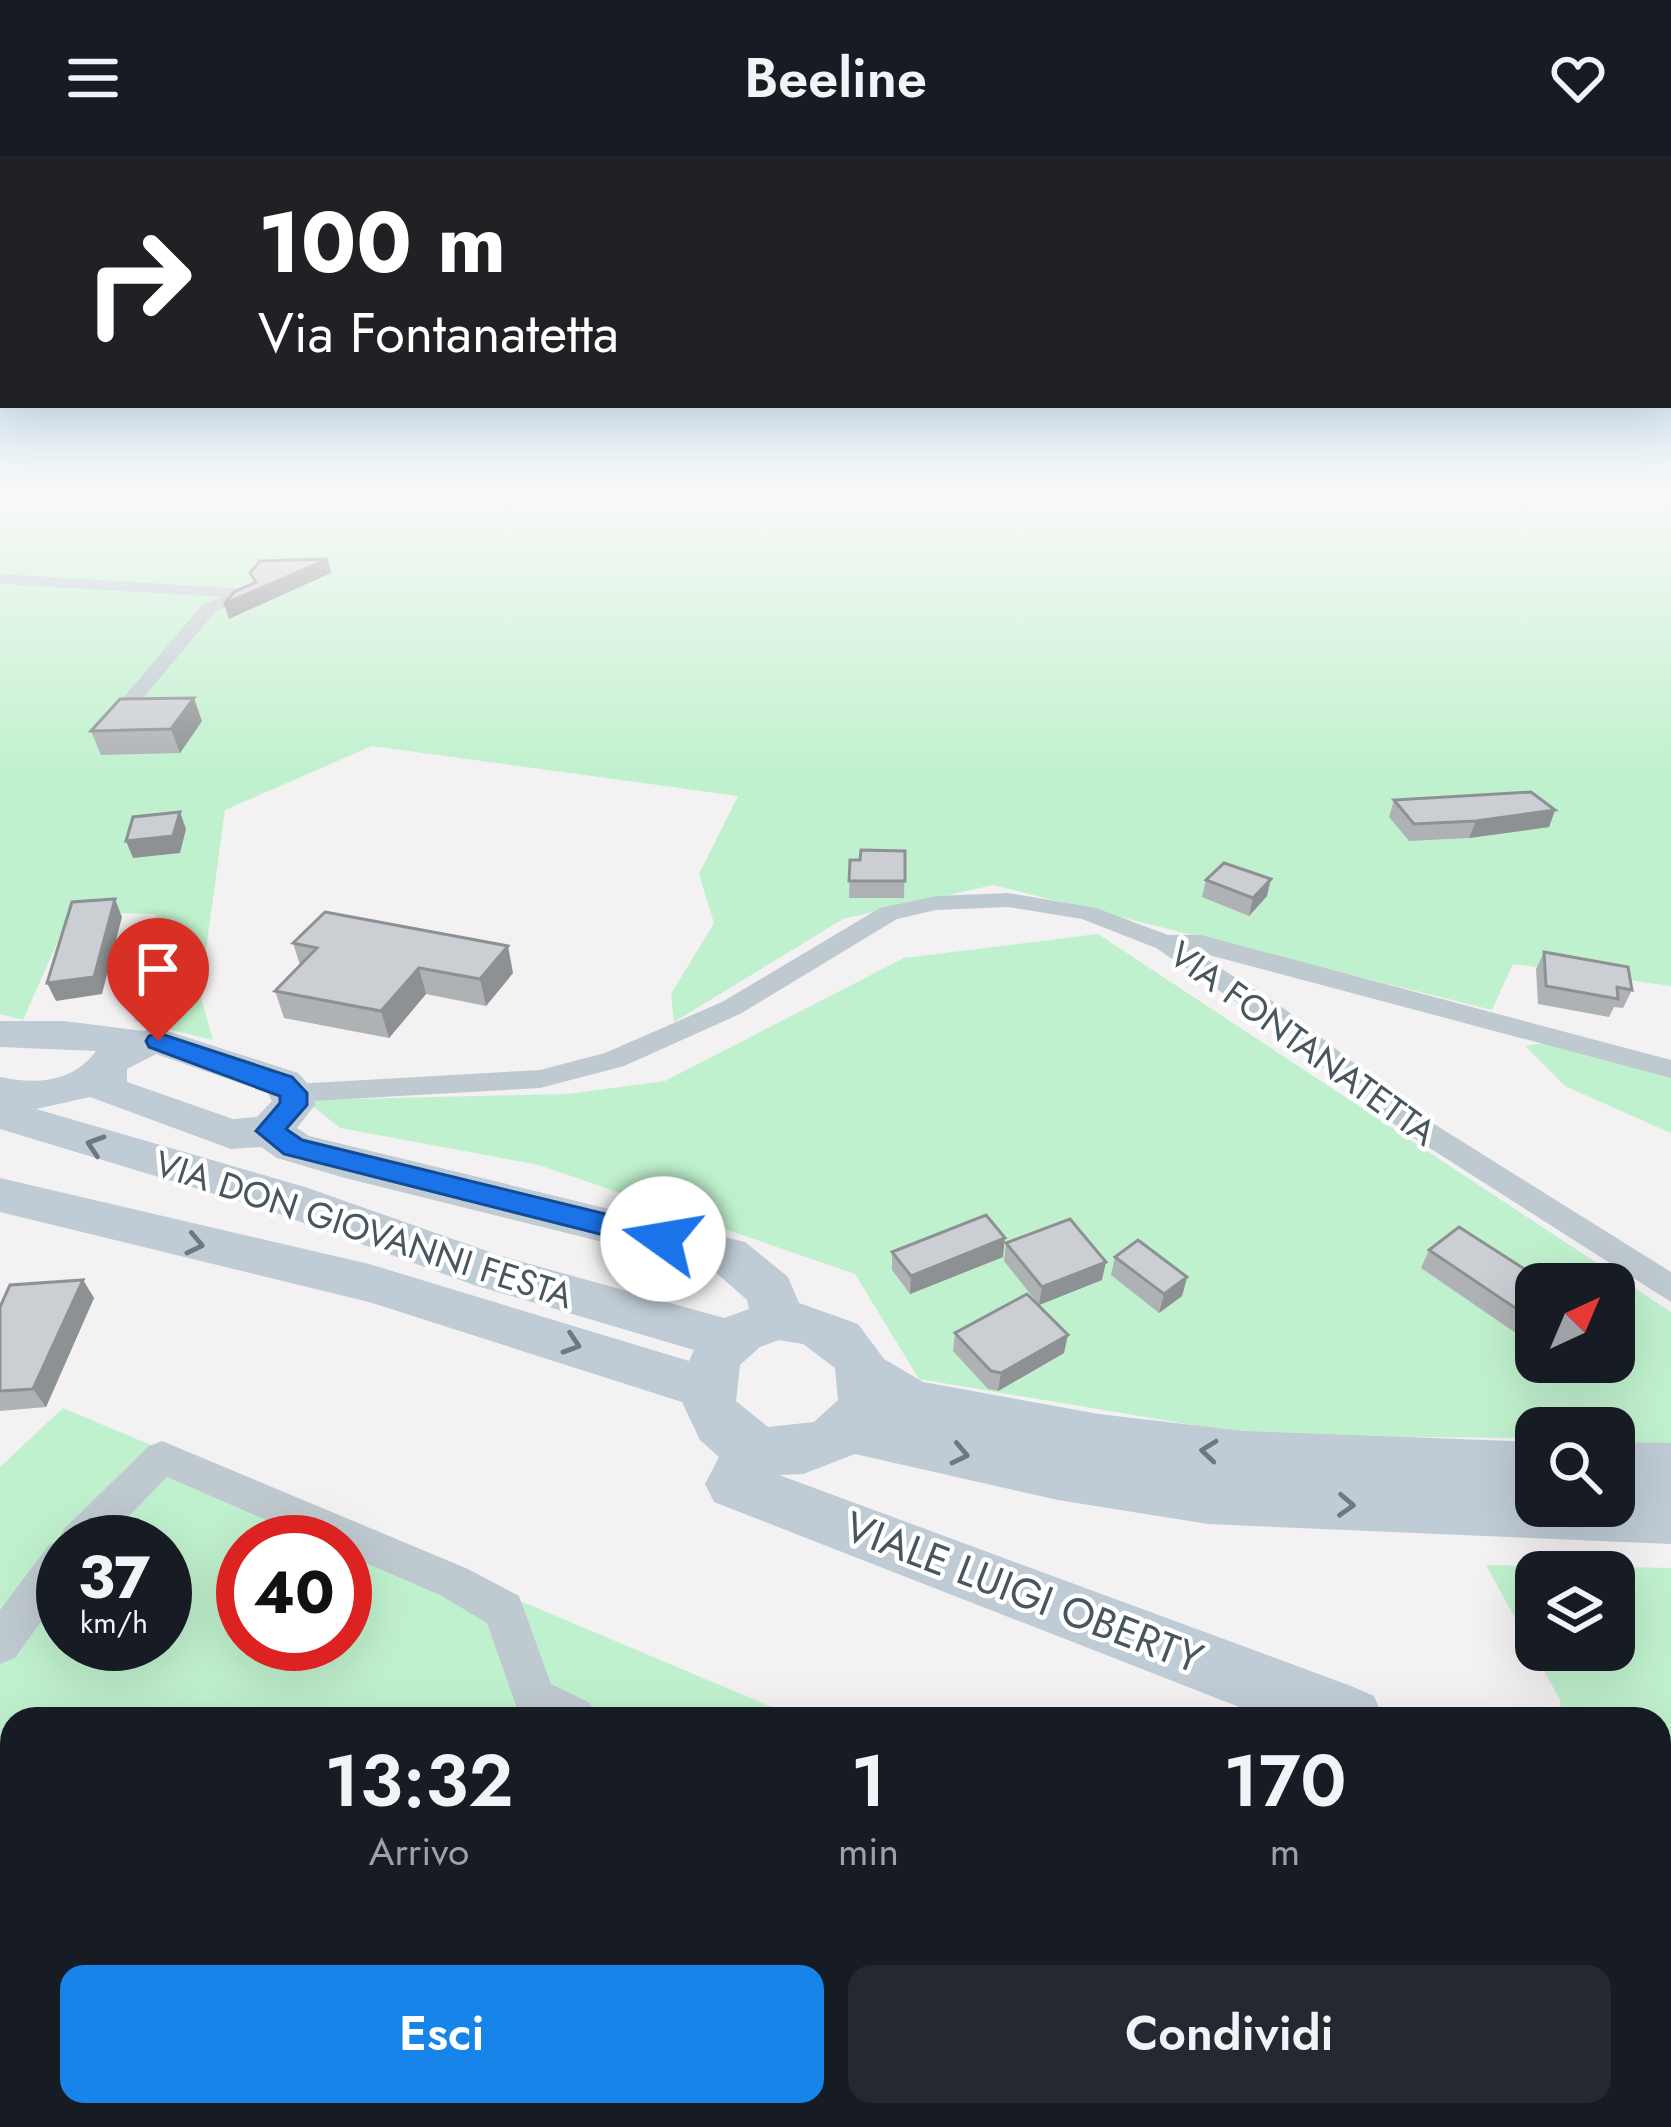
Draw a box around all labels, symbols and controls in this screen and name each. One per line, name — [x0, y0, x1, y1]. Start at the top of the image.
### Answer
text: Beeline — [744, 39, 927, 117]
icon: menu — [60, 45, 126, 111]
icon: heart — [1545, 45, 1611, 111]
text: 100 m — [258, 182, 506, 304]
icon: right — [60, 204, 216, 360]
text: Via Fontanatetta — [258, 294, 619, 372]
pin — [107, 918, 209, 1041]
street label: VIA FONTANATETTA — [1159, 928, 1447, 1158]
icon: arrive — [125, 936, 191, 1002]
one-way arrow — [85, 1134, 106, 1159]
street label: VIA DON GIOVANNI FESTA — [148, 1137, 580, 1321]
position arrow — [600, 1176, 726, 1302]
one-way arrow — [184, 1230, 204, 1255]
north arrow — [1515, 1263, 1635, 1383]
map controls — [1515, 1263, 1635, 1671]
one-way arrow — [560, 1330, 581, 1354]
button: search — [1515, 1407, 1635, 1527]
one-way arrow — [1200, 1438, 1219, 1464]
one-way arrow — [950, 1440, 970, 1465]
one-way arrow — [1337, 1491, 1356, 1517]
street label: VIALE LUIGI OBERTY — [836, 1496, 1212, 1689]
speed limit sign: 40 — [216, 1515, 372, 1671]
text: 37 — [78, 1534, 150, 1621]
button: layers — [1515, 1551, 1635, 1671]
text: km/h — [80, 1601, 148, 1644]
text: 13:32 — [324, 1729, 514, 1833]
text: 1 — [851, 1729, 886, 1833]
text: 170 — [1223, 1729, 1347, 1833]
text: Arrivo — [369, 1823, 469, 1880]
text: min — [838, 1823, 899, 1880]
text: m — [1270, 1823, 1300, 1880]
button: Esci — [60, 1965, 824, 2103]
button: Condividi — [848, 1965, 1611, 2103]

